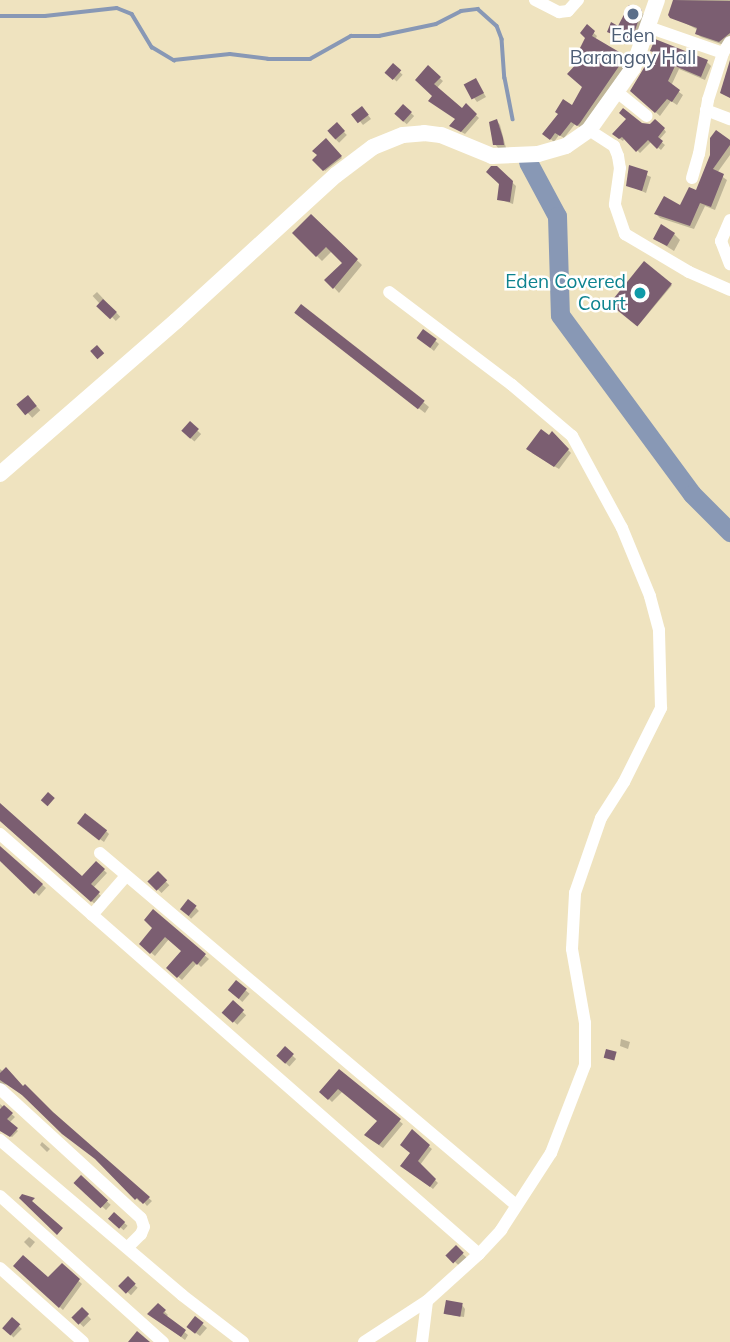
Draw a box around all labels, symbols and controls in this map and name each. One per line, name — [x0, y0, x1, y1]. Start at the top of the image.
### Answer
marker: Eden Barangay Hall — [625, 6, 641, 22]
place label: Eden Barangay Hall — [570, 25, 696, 69]
place label: Eden Covered Court — [505, 271, 626, 315]
marker: Eden Covered Court — [632, 285, 648, 301]

